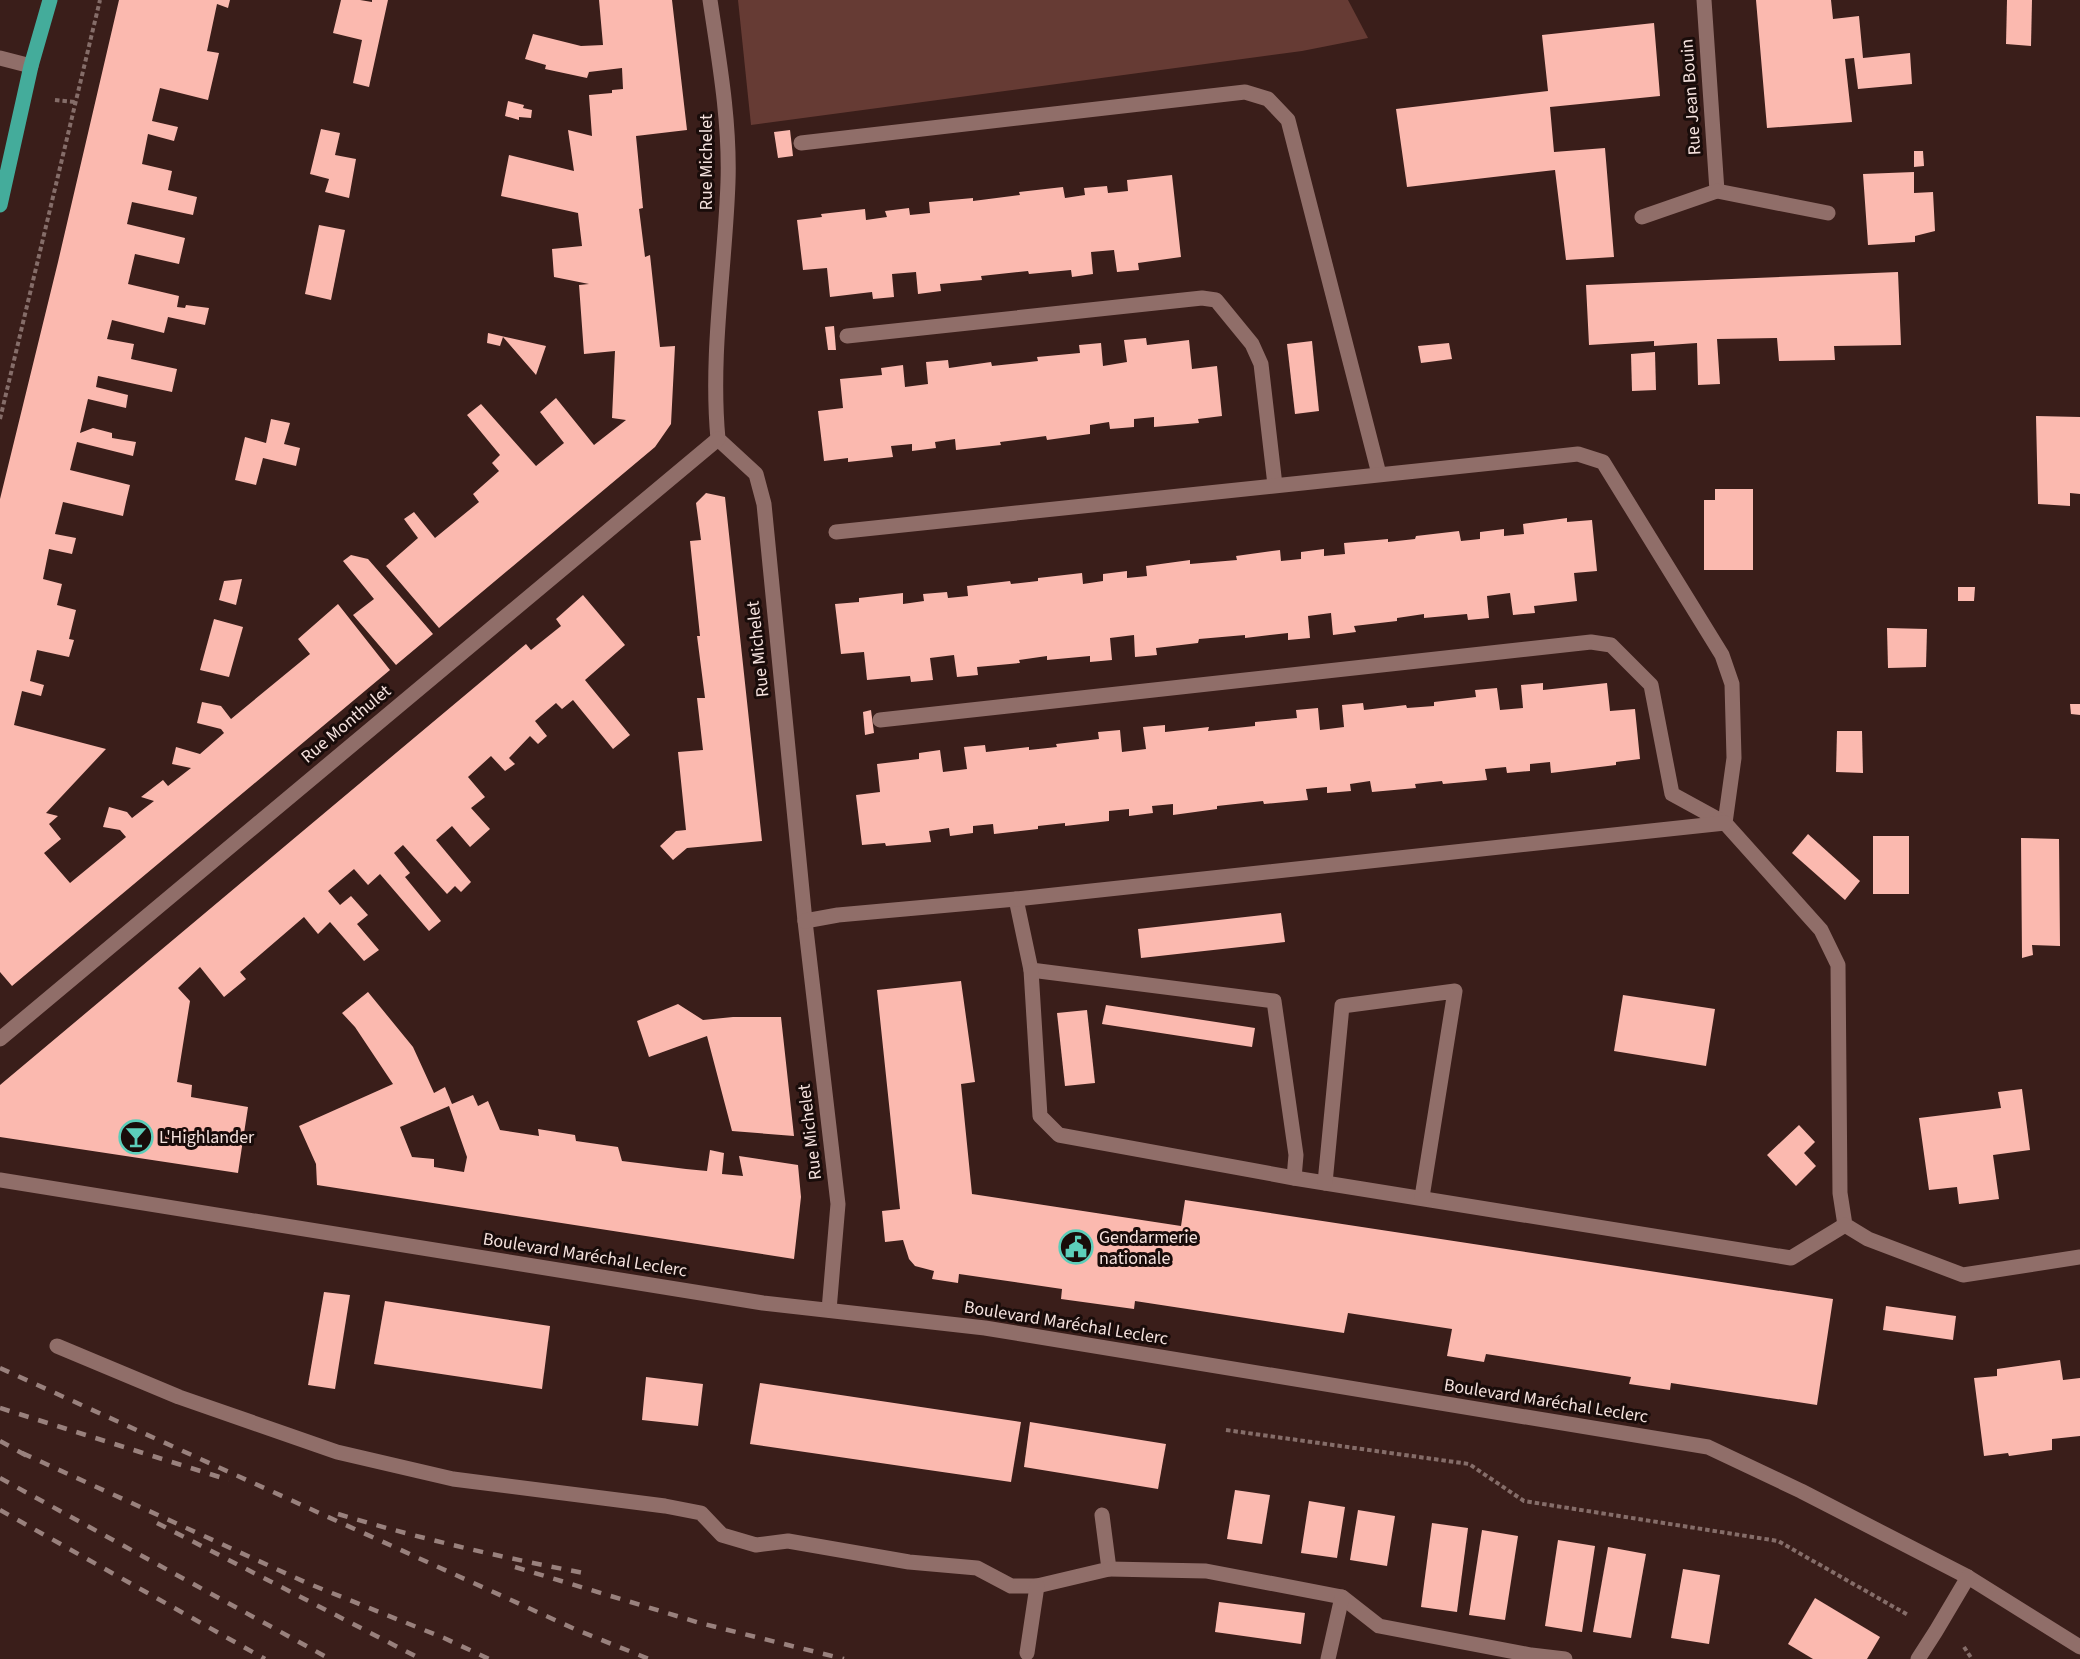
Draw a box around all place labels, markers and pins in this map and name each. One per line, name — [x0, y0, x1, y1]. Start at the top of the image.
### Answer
bar icon: L'Highlander — [118, 1119, 154, 1155]
place label: L'Highlander — [159, 1125, 255, 1150]
place label: Gendarmerie nationale — [1099, 1225, 1198, 1271]
public building icon: Gendarmerie nationale — [1058, 1229, 1094, 1265]

